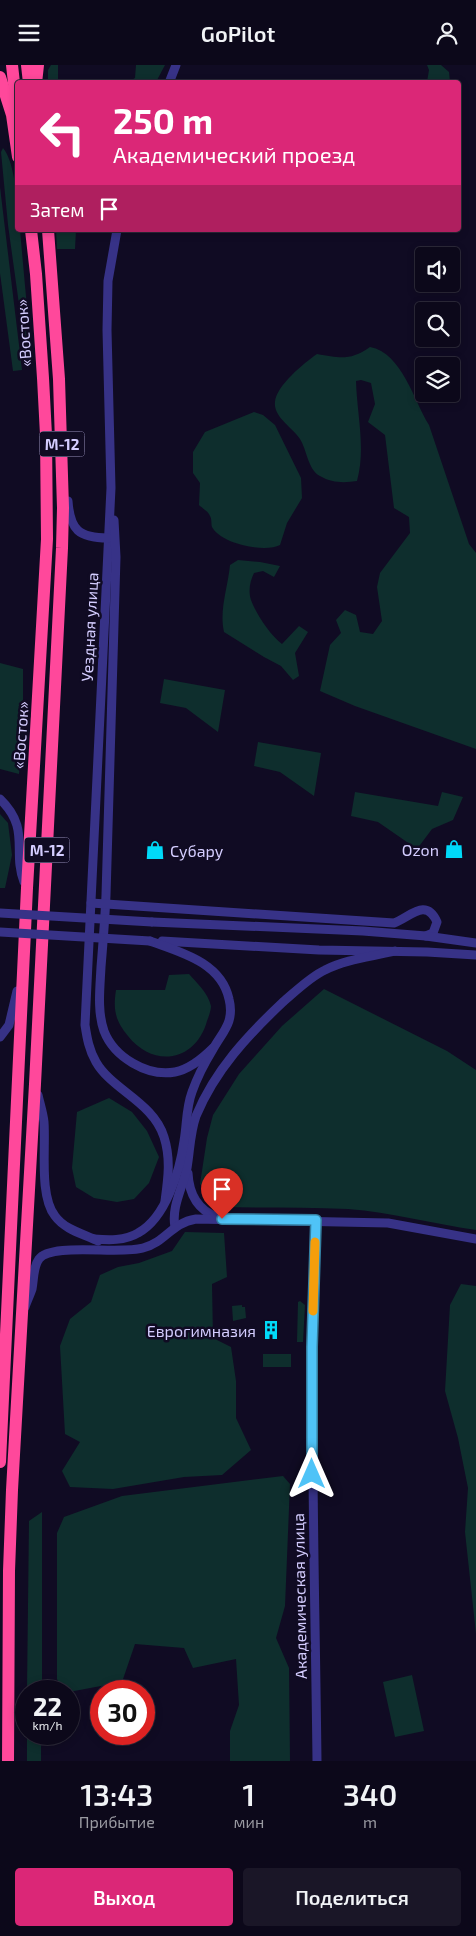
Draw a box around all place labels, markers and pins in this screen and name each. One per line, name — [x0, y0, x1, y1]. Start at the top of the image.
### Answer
shop icon: Ozon — [443, 838, 465, 860]
shop icon: Субару — [144, 839, 166, 861]
place label: Ozon — [402, 840, 439, 859]
place label: Субару — [170, 841, 224, 861]
pin — [201, 1168, 243, 1219]
building icon: Еврогимназия — [260, 1319, 282, 1341]
place label: Еврогимназия — [147, 1321, 256, 1340]

